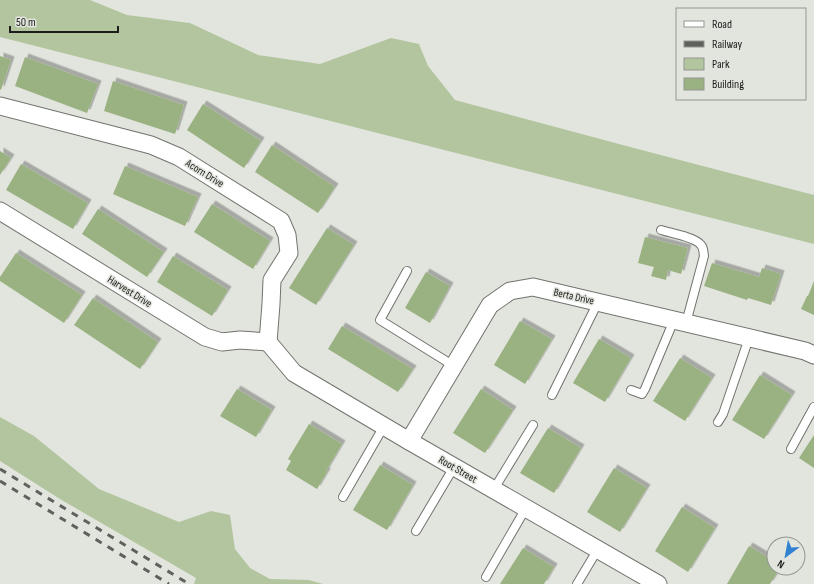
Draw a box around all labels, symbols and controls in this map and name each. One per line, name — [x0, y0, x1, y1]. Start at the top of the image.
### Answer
scale bar — [10, 8, 118, 34]
legend — [676, 8, 806, 100]
text: 50 m — [16, 15, 36, 30]
text: Road — [712, 17, 732, 32]
text: Railway — [712, 37, 743, 52]
text: Park — [712, 57, 730, 72]
text: Building — [712, 77, 744, 92]
street label: Acorn Drive — [182, 156, 226, 190]
street label: Harvest Drive — [105, 273, 154, 310]
street label: Berta Drive — [552, 286, 595, 307]
street label: Root Street — [436, 453, 480, 486]
north arrow — [766, 536, 806, 576]
text: N — [775, 557, 787, 571]

